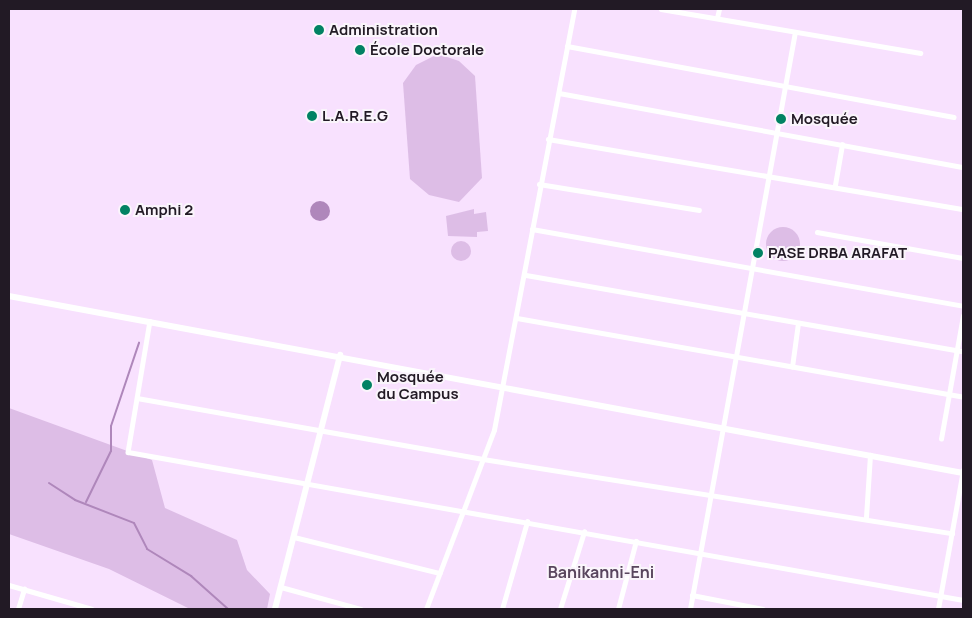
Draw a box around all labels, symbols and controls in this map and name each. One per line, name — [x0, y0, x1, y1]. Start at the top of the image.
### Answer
place label: Administration — [329, 21, 438, 39]
marker: Administration — [313, 24, 325, 36]
place label: École Doctorale — [370, 41, 484, 59]
marker: École Doctorale — [354, 44, 366, 56]
place label: L.A.R.E.G — [322, 107, 388, 125]
marker: L.A.R.E.G — [306, 110, 318, 122]
place label: Mosquée — [791, 110, 858, 128]
marker: Mosquée — [775, 113, 787, 125]
place label: Amphi 2 — [135, 201, 193, 219]
marker: Amphi 2 — [119, 204, 131, 216]
place label: PASE DRBA ARAFAT — [768, 244, 907, 262]
marker: PASE DRBA ARAFAT — [752, 247, 764, 259]
place label: Mosquée du Campus — [377, 367, 459, 402]
marker: Mosquée du Campus — [361, 379, 373, 391]
district label: Banikanni-Eni — [548, 562, 654, 582]

